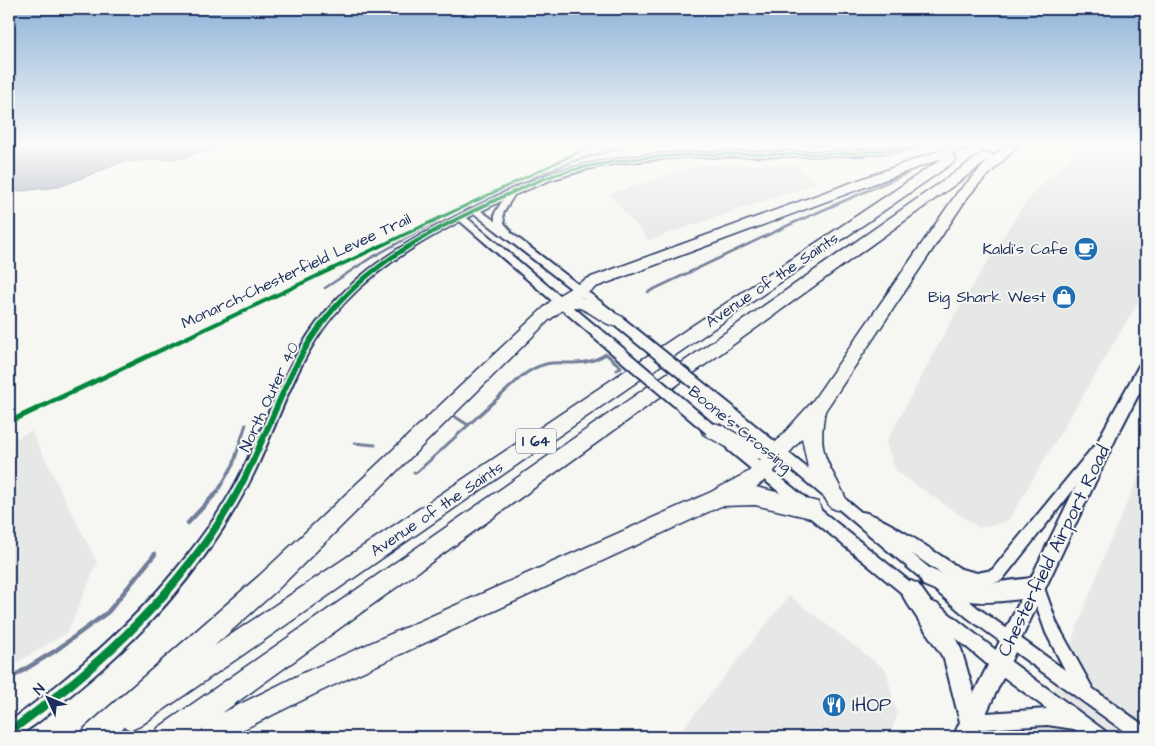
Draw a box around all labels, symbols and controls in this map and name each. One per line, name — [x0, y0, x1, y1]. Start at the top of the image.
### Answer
street label: Monarch-Chesterfield Levee Trail — [177, 208, 415, 334]
street label: Avenue of the Saints — [701, 227, 843, 333]
cafe icon: Kaldi's Cafe — [1073, 236, 1099, 262]
place label: Kaldi's Cafe — [982, 238, 1068, 260]
shop icon: Big Shark West — [1051, 284, 1077, 310]
place label: Big Shark West — [928, 286, 1047, 309]
street label: North Outer 40 — [234, 338, 304, 456]
street label: Boone's Crossing — [683, 381, 796, 478]
road number: I 64 — [516, 428, 556, 454]
street label: Chesterfield Airport Road — [991, 441, 1117, 661]
street label: Avenue of the Saints — [366, 456, 508, 562]
north arrow — [22, 674, 72, 724]
text: N — [29, 679, 50, 700]
restaurant icon: IHOP — [821, 692, 847, 718]
place label: IHOP — [852, 692, 891, 719]

